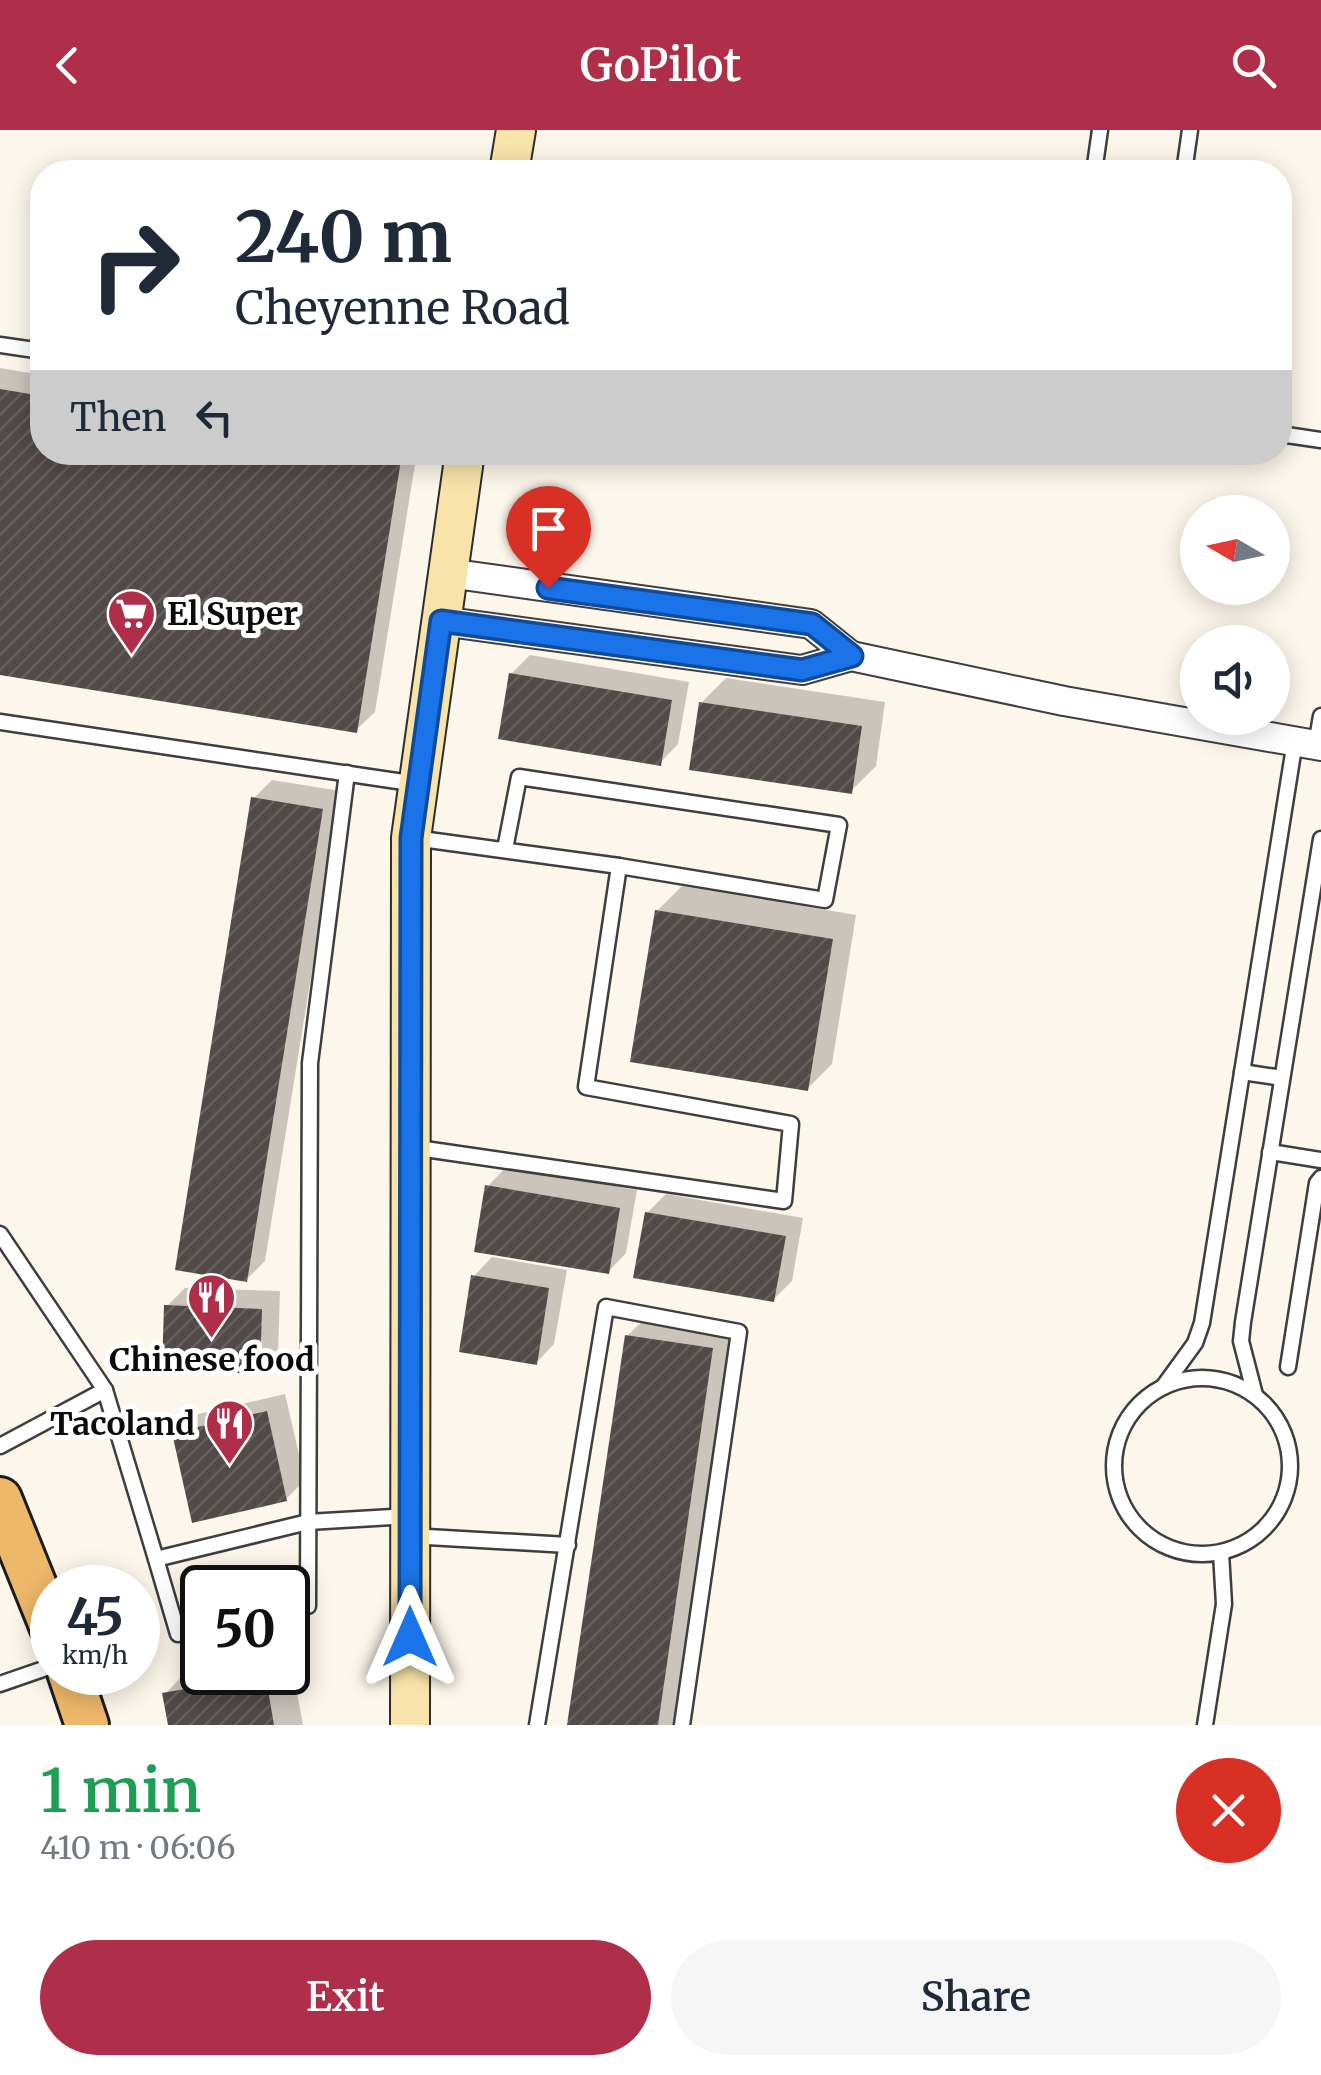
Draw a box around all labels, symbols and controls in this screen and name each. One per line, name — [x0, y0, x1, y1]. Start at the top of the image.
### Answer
text: GoPilot — [580, 37, 741, 93]
icon: back — [40, 38, 95, 93]
icon: search — [1226, 38, 1281, 93]
text: 240 m — [235, 193, 452, 281]
icon: right — [70, 200, 200, 330]
text: Cheyenne Road — [235, 280, 570, 336]
icon: left — [187, 390, 242, 445]
text: Then — [70, 394, 167, 441]
pin — [506, 486, 591, 589]
north arrow — [1180, 495, 1290, 605]
map controls — [1180, 495, 1290, 735]
icon: arrive — [521, 501, 576, 556]
supermarket icon: El Super — [106, 588, 158, 656]
place label: El Super — [167, 594, 298, 634]
button: sound — [1180, 625, 1290, 735]
restaurant icon: Chinese food — [186, 1272, 238, 1340]
place label: Chinese food — [109, 1340, 315, 1380]
restaurant icon: Tacoland — [204, 1398, 256, 1466]
place label: Tacoland — [50, 1404, 195, 1444]
speed limit sign: 50 — [180, 1565, 310, 1695]
position arrow — [358, 1585, 462, 1689]
text: 45 — [66, 1586, 124, 1649]
text: km/h — [62, 1639, 128, 1671]
text: 1 min — [40, 1753, 201, 1828]
button: close — [1176, 1758, 1281, 1863]
text: 410 m · 06:06 — [40, 1828, 236, 1868]
button: Exit — [40, 1940, 651, 2055]
button: Share — [671, 1940, 1281, 2055]

